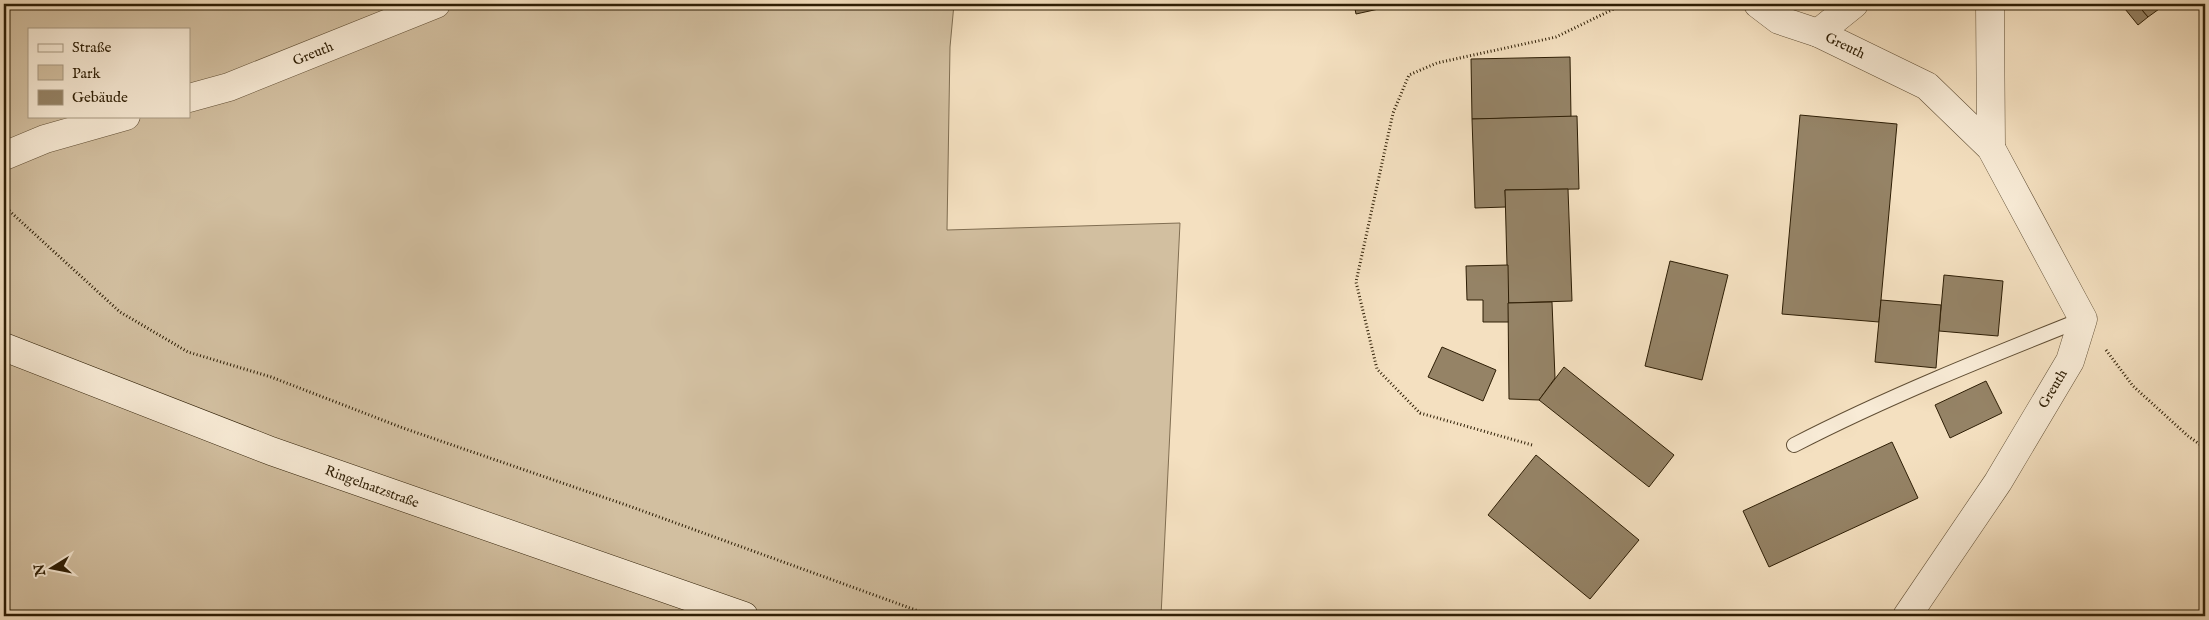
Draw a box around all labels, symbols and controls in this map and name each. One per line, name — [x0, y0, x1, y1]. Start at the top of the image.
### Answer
legend — [28, 28, 190, 118]
street label: Greuth — [1822, 29, 1868, 64]
text: Straße — [72, 38, 112, 57]
street label: Greuth — [290, 38, 336, 70]
text: Park — [72, 64, 102, 83]
text: Gebäude — [72, 88, 128, 107]
street label: Greuth — [2034, 366, 2072, 412]
street label: Ringelnatzstraße — [322, 462, 422, 513]
north arrow — [28, 542, 78, 592]
text: N — [30, 563, 50, 579]

